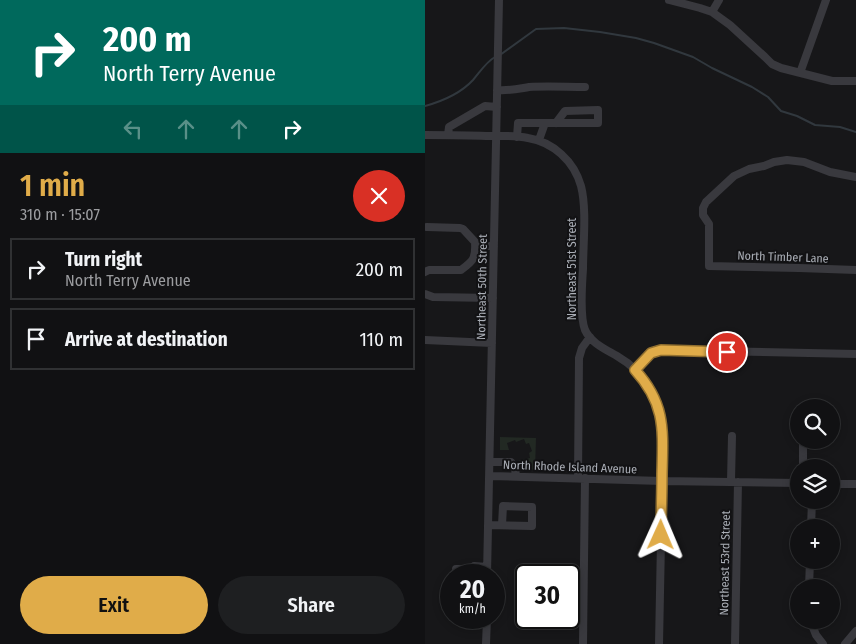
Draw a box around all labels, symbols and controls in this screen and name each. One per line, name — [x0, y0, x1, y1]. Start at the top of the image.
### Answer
text: 200 m — [103, 18, 191, 60]
icon: right — [20, 20, 85, 85]
text: North Terry Avenue — [103, 60, 276, 87]
icon: left — [119, 115, 147, 143]
icon: ahead — [172, 115, 200, 143]
icon: ahead — [225, 115, 253, 143]
icon: right — [278, 115, 306, 143]
text: 1 min — [20, 168, 85, 204]
button: close — [353, 170, 405, 222]
text: 310 m · 15:07 — [20, 205, 100, 224]
street label: Northeast 51st Street — [565, 218, 579, 320]
street label: Northeast 50th Street — [474, 234, 490, 340]
text: Turn right — [65, 248, 142, 271]
street label: North Timber Lane — [737, 248, 829, 266]
icon: right — [22, 255, 50, 283]
text: 200 m — [356, 258, 403, 281]
text: North Terry Avenue — [65, 271, 191, 290]
icon: arrive — [22, 325, 50, 353]
text: Arrive at destination — [65, 328, 228, 351]
text: 110 m — [359, 328, 403, 351]
pin — [706, 331, 748, 373]
icon: arrive — [713, 338, 741, 366]
map controls — [790, 399, 840, 629]
button: search — [790, 399, 840, 449]
street label: North Rhode Island Avenue — [503, 458, 637, 476]
button: layers — [790, 459, 840, 509]
position arrow — [634, 508, 686, 560]
street label: Northeast 53rd Street — [717, 510, 733, 616]
button: + — [790, 519, 840, 569]
speed limit sign: 30 — [515, 564, 580, 629]
text: 20 — [460, 575, 485, 605]
button: Exit — [20, 576, 208, 634]
button: Share — [218, 576, 405, 634]
button: − — [790, 579, 840, 629]
text: km/h — [459, 602, 486, 616]

